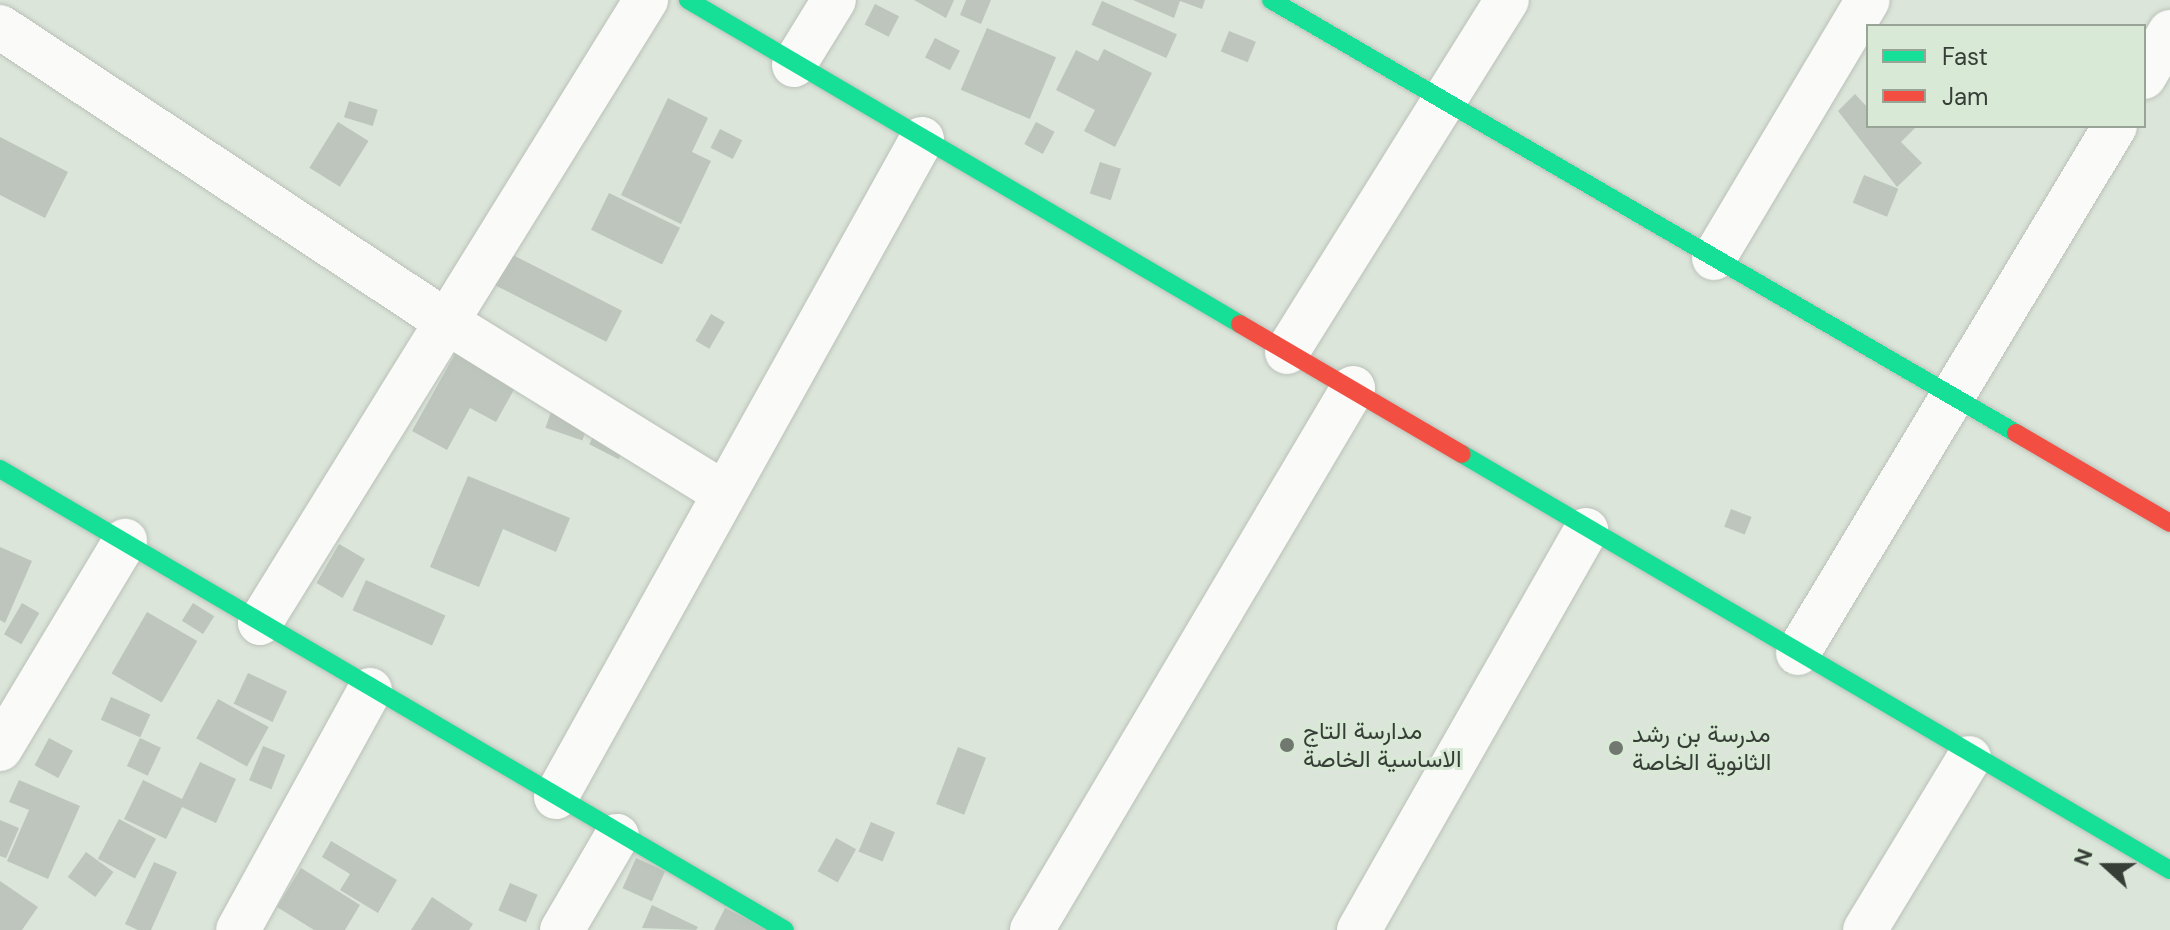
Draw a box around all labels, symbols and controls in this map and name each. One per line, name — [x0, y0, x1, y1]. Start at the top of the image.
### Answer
legend — [1866, 24, 2146, 128]
text: Fast — [1942, 41, 1988, 72]
text: Jam — [1942, 81, 1988, 112]
place label: مدارسة التاج الاساسية الخاصة — [1303, 717, 1462, 773]
place label: مدرسة بن رشد الثانوية الخاصة — [1632, 720, 1771, 776]
marker: مدارسة التاج الاساسية الخاصة — [1278, 736, 1296, 754]
marker: مدرسة بن رشد الثانوية الخاصة — [1607, 739, 1625, 757]
north arrow — [2066, 826, 2146, 906]
text: N — [2067, 845, 2100, 870]

